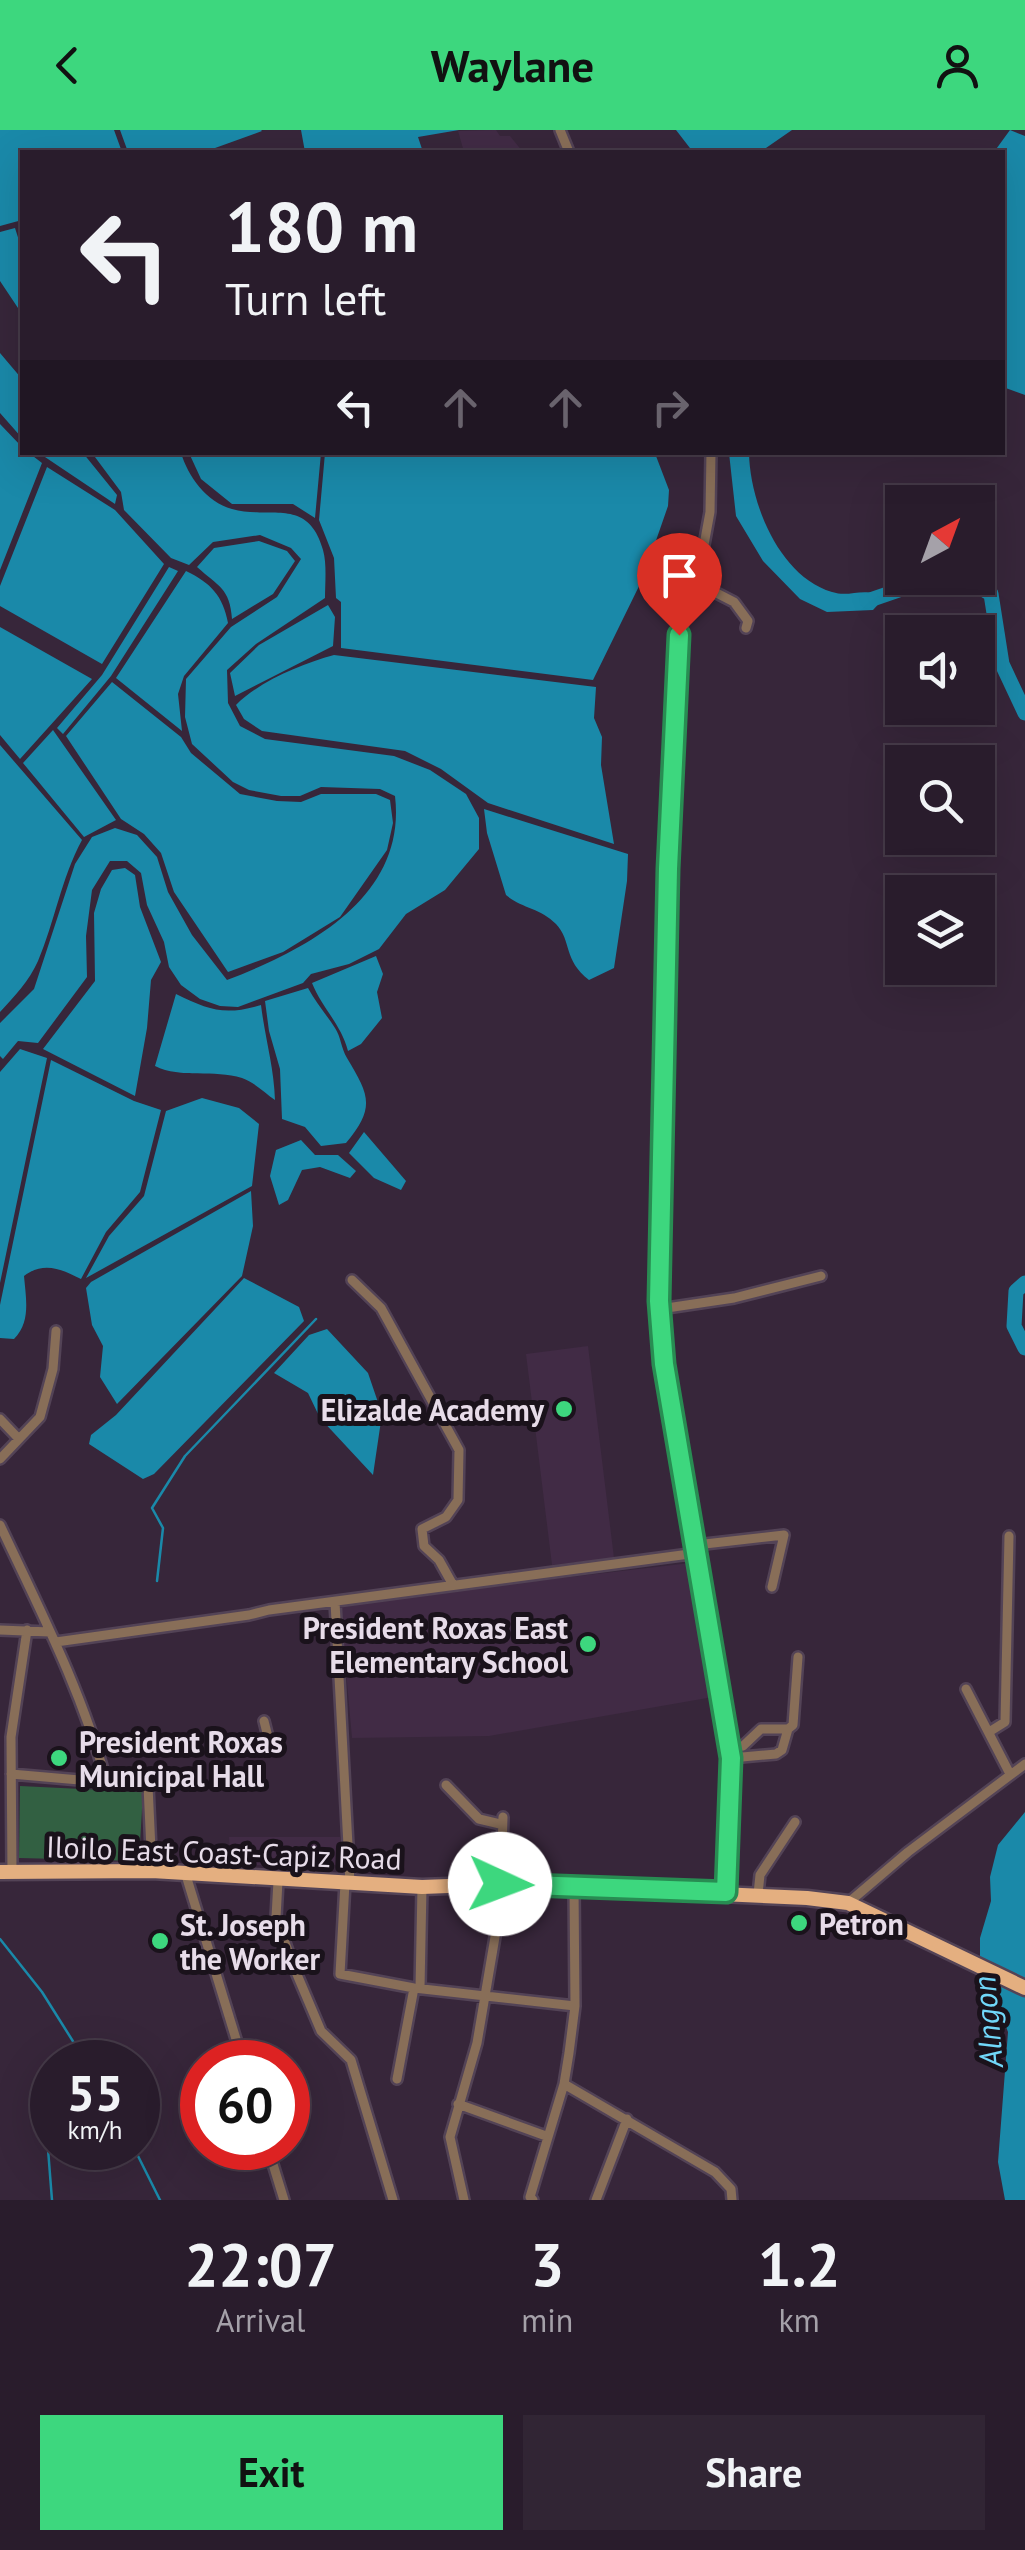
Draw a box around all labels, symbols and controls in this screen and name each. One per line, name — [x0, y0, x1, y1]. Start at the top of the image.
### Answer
text: Waylane — [431, 36, 594, 94]
icon: back — [40, 38, 95, 93]
icon: person — [930, 38, 985, 93]
text: 180 m — [225, 181, 418, 271]
icon: left — [60, 190, 190, 320]
text: Turn left — [225, 269, 386, 327]
icon: left — [328, 380, 383, 435]
icon: ahead — [433, 380, 488, 435]
icon: ahead — [538, 380, 593, 435]
icon: right — [643, 380, 698, 435]
north arrow — [885, 485, 995, 595]
map controls — [885, 485, 995, 985]
pin — [637, 533, 722, 636]
icon: arrive — [652, 548, 707, 603]
button: sound — [885, 615, 995, 725]
button: search — [885, 745, 995, 855]
button: layers — [885, 875, 995, 985]
place label: Elizalde Academy — [321, 1390, 545, 1429]
marker: Elizalde Academy — [553, 1398, 575, 1420]
place label: President Roxas East Elementary School — [303, 1608, 569, 1681]
marker: President Roxas East Elementary School — [577, 1633, 599, 1655]
place label: President Roxas Municipal Hall — [79, 1722, 283, 1795]
marker: President Roxas Municipal Hall — [48, 1747, 70, 1769]
street label: Iloilo East Coast-Capiz Road — [46, 1826, 402, 1878]
position arrow — [448, 1832, 552, 1936]
place label: Petron — [819, 1904, 904, 1943]
place label: St. Joseph the Worker — [180, 1905, 320, 1978]
marker: Petron — [788, 1912, 810, 1934]
marker: St. Joseph the Worker — [149, 1930, 171, 1952]
water label: Alngon — [962, 1974, 1012, 2072]
speed limit sign: 60 — [180, 2040, 310, 2170]
text: 55 — [67, 2060, 123, 2125]
text: km/h — [68, 2114, 122, 2146]
text: 22:07 — [184, 2225, 337, 2303]
text: 3 — [530, 2225, 564, 2303]
text: 1.2 — [758, 2225, 841, 2303]
text: Arrival — [216, 2299, 305, 2341]
text: min — [521, 2299, 573, 2341]
text: km — [778, 2299, 820, 2341]
button: Exit — [40, 2415, 503, 2530]
button: Share — [523, 2415, 985, 2530]

